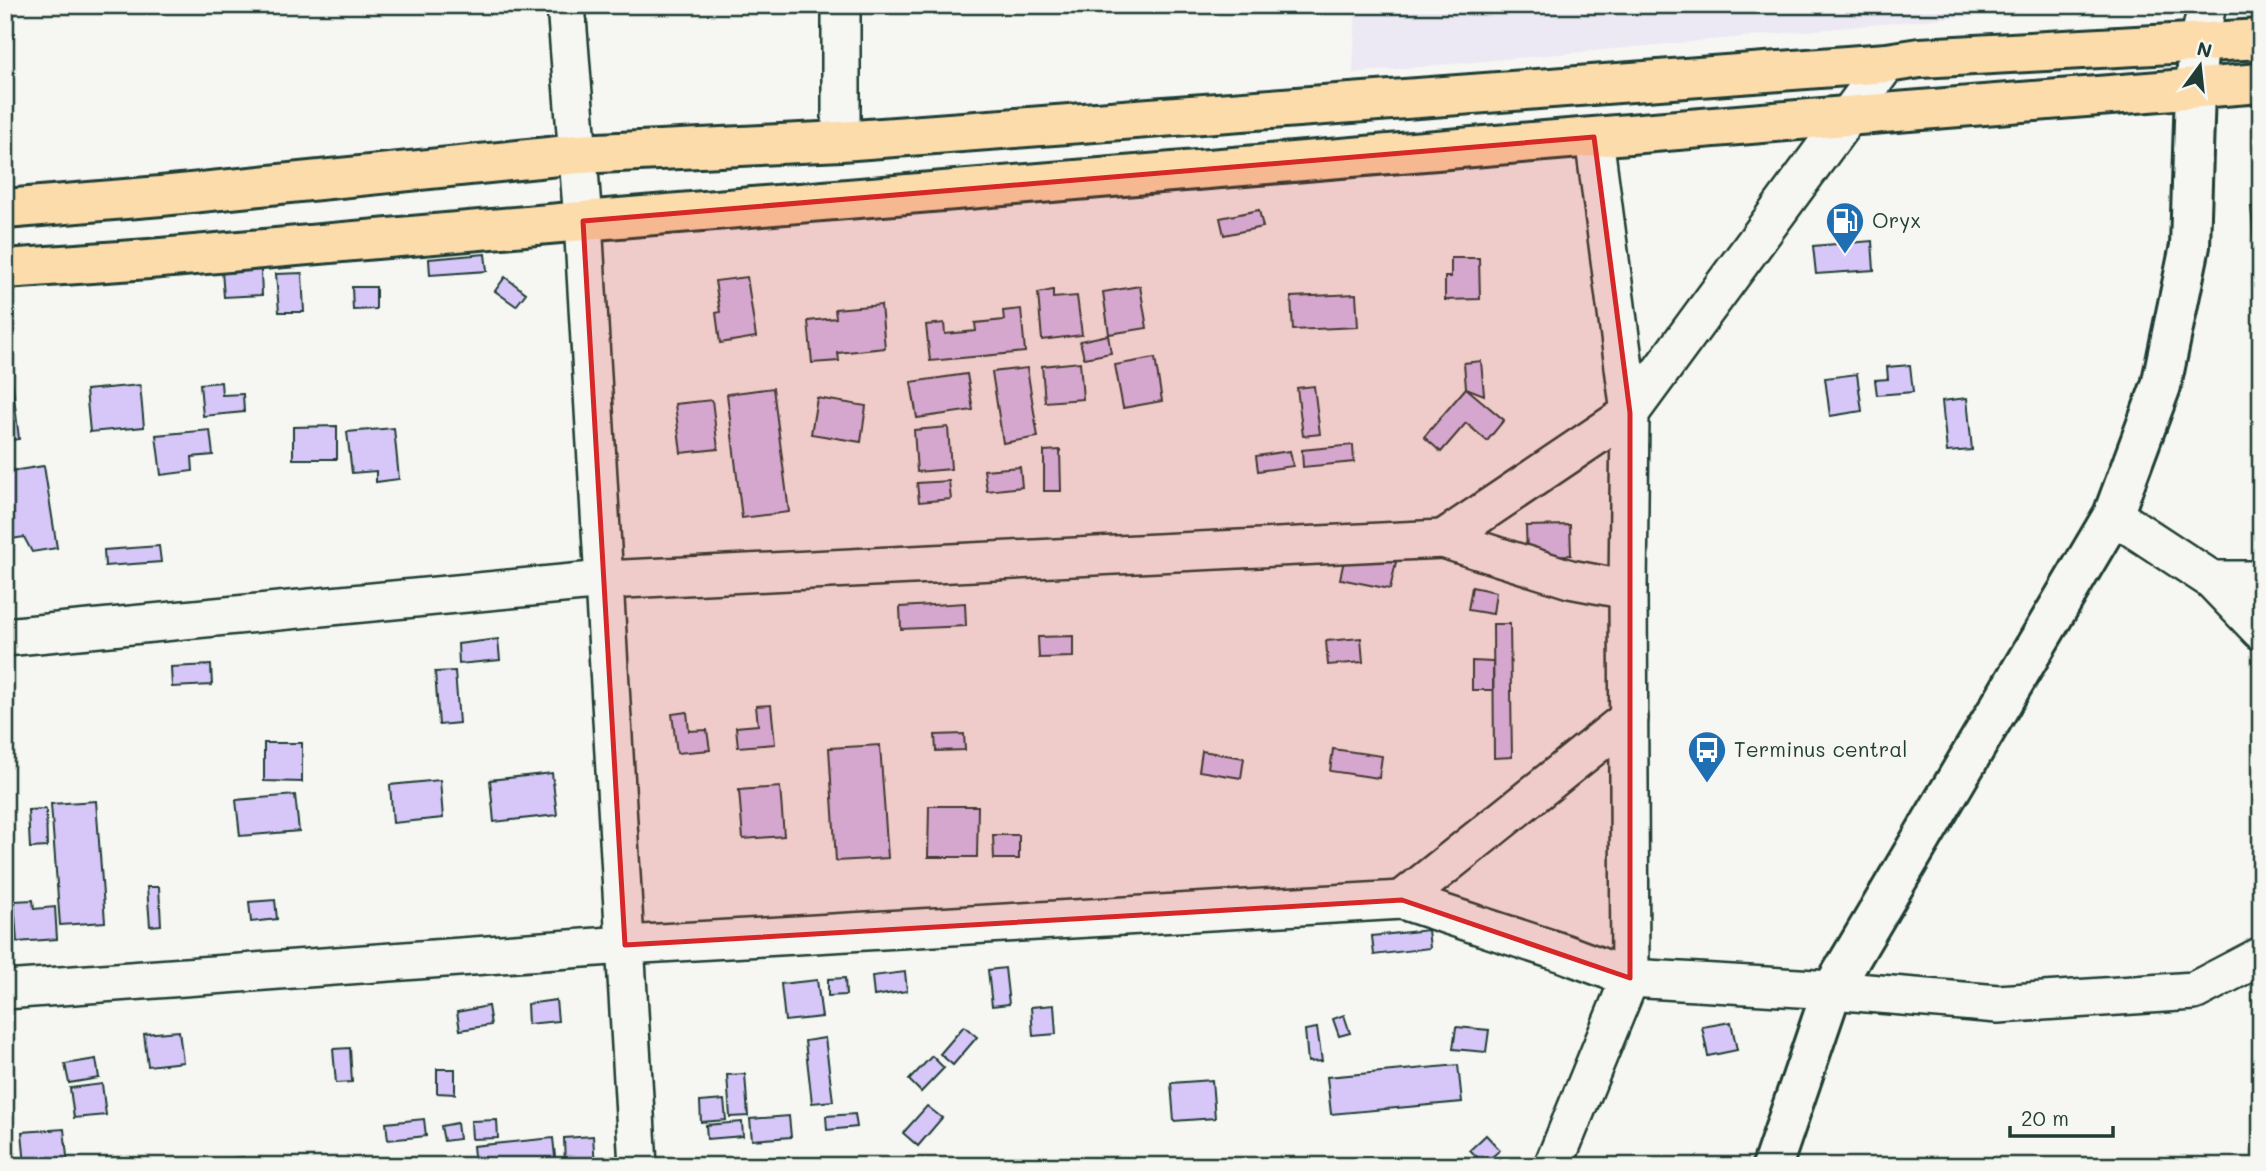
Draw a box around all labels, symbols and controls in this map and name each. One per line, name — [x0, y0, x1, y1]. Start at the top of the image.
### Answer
north arrow — [2164, 32, 2234, 102]
text: N — [2194, 35, 2215, 63]
fuel station icon: Oryx — [1824, 200, 1866, 255]
place label: Oryx — [1872, 206, 1921, 233]
bus stop icon: Terminus central — [1686, 729, 1728, 784]
place label: Terminus central — [1734, 735, 1908, 762]
scale bar — [2010, 1094, 2114, 1138]
text: 20 m — [2021, 1104, 2069, 1131]

